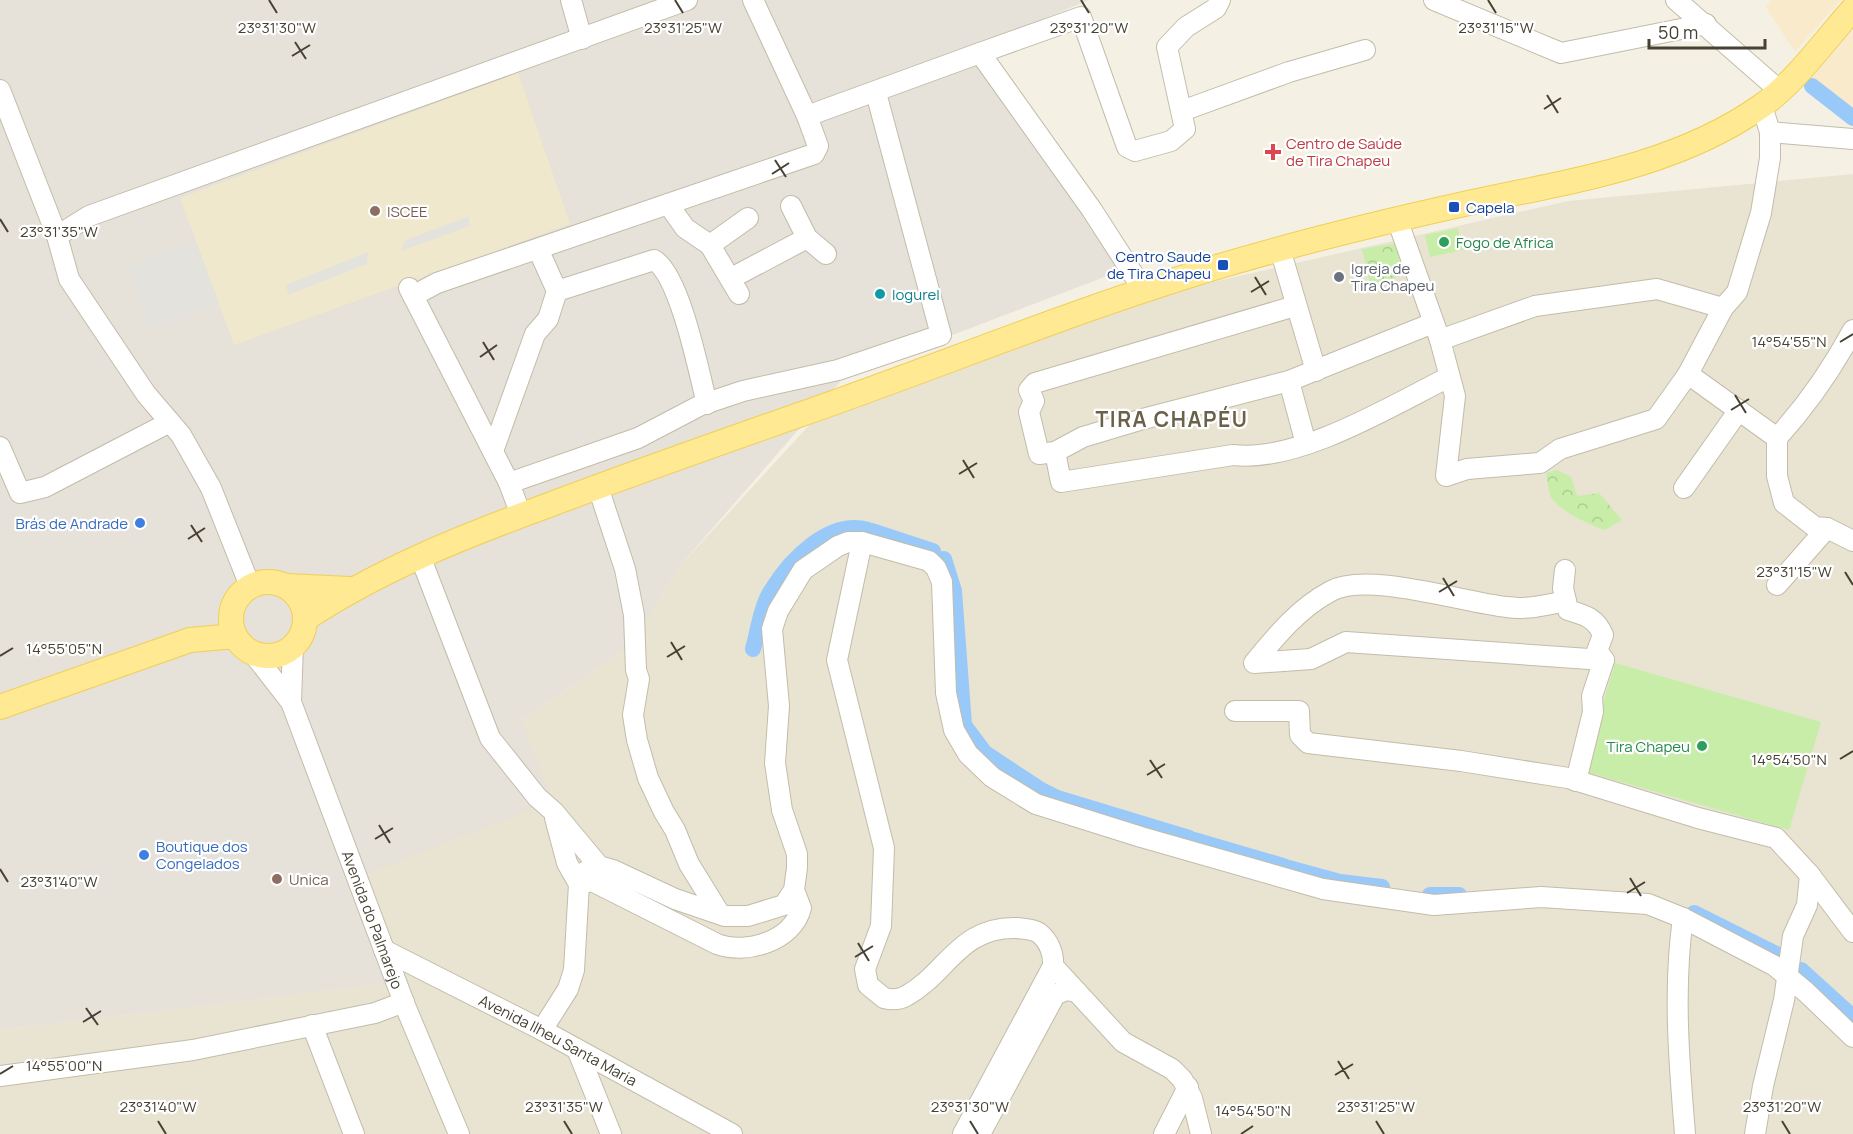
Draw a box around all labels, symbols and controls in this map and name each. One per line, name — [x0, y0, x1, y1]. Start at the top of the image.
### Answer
scale bar — [1649, 12, 1764, 50]
text: 23°31'30"W — [238, 17, 316, 38]
text: 23°31'25"W — [644, 17, 722, 38]
text: 23°31'20"W — [1050, 17, 1128, 38]
text: 23°31'15"W — [1458, 17, 1534, 38]
text: 50 m — [1658, 20, 1698, 44]
place label: Centro de Saúde de Tira Chapeu — [1286, 133, 1402, 171]
marker: Centro de Saúde de Tira Chapeu — [1264, 143, 1282, 161]
place label: Capela — [1466, 197, 1515, 218]
marker: Capela — [1447, 200, 1461, 214]
place label: ISCEE — [387, 201, 428, 222]
marker: ISCEE — [368, 204, 382, 218]
text: 23°31'35"W — [20, 221, 98, 242]
place label: Fogo de Africa — [1456, 232, 1554, 253]
marker: Fogo de Africa — [1437, 235, 1451, 249]
place label: Centro Saude de Tira Chapeu — [1107, 246, 1211, 284]
marker: Centro Saude de Tira Chapeu — [1216, 258, 1230, 272]
place label: Igreja de Tira Chapeu — [1351, 258, 1434, 296]
marker: Igreja de Tira Chapeu — [1332, 270, 1346, 284]
place label: Iogurel — [892, 284, 940, 305]
marker: Iogurel — [873, 287, 887, 301]
text: 14°54'55"N — [1751, 331, 1827, 352]
district label: TIRA CHAPÉU — [1096, 405, 1248, 433]
place label: Brás de Andrade — [15, 513, 128, 534]
marker: Brás de Andrade — [133, 516, 147, 530]
text: 23°31'15"W — [1756, 561, 1832, 582]
text: 14°55'05"N — [26, 638, 102, 659]
place label: Tira Chapeu — [1607, 736, 1690, 757]
marker: Tira Chapeu — [1695, 739, 1709, 753]
text: 14°54'50"N — [1751, 749, 1827, 770]
place label: Boutique dos Congelados — [156, 836, 248, 874]
street label: Avenida do Palmarejo — [337, 847, 408, 992]
marker: Boutique dos Congelados — [137, 848, 151, 862]
place label: Unica — [289, 869, 329, 890]
text: 23°31'40"W — [20, 871, 98, 892]
marker: Unica — [270, 872, 284, 886]
street label: Avenida Ilheu Santa Maria — [476, 989, 641, 1091]
text: 14°55'00"N — [26, 1055, 102, 1076]
text: 23°31'40"W — [119, 1096, 197, 1117]
text: 23°31'35"W — [525, 1096, 603, 1117]
text: 23°31'30"W — [931, 1096, 1009, 1117]
text: 23°31'25"W — [1337, 1096, 1415, 1117]
text: 23°31'20"W — [1743, 1096, 1821, 1117]
text: 14°54'50"N — [1215, 1100, 1291, 1121]

